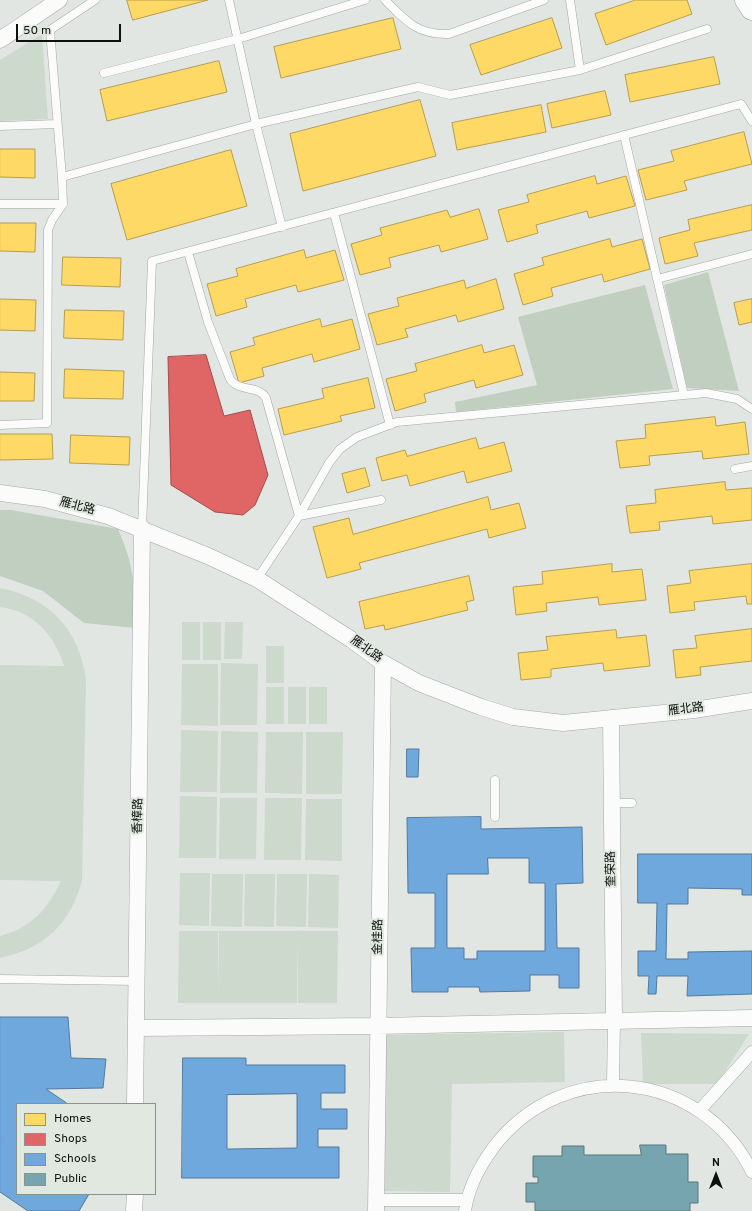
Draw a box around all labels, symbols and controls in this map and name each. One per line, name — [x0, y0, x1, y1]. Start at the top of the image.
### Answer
scale bar — [18, 16, 123, 42]
text: 50 m — [23, 23, 51, 39]
street label: 雁北路 — [58, 495, 96, 519]
street label: 雁北路 — [347, 634, 385, 666]
street label: 雁北路 — [667, 701, 705, 719]
street label: 香樟路 — [131, 798, 147, 834]
street label: 奎荣路 — [604, 851, 620, 887]
street label: 金桂路 — [371, 919, 387, 955]
legend — [16, 1103, 156, 1195]
text: Homes — [54, 1111, 91, 1127]
text: Shops — [54, 1131, 87, 1147]
text: Schools — [54, 1151, 96, 1167]
north arrow — [696, 1155, 736, 1195]
text: N — [712, 1156, 720, 1170]
text: Public — [54, 1171, 87, 1187]

